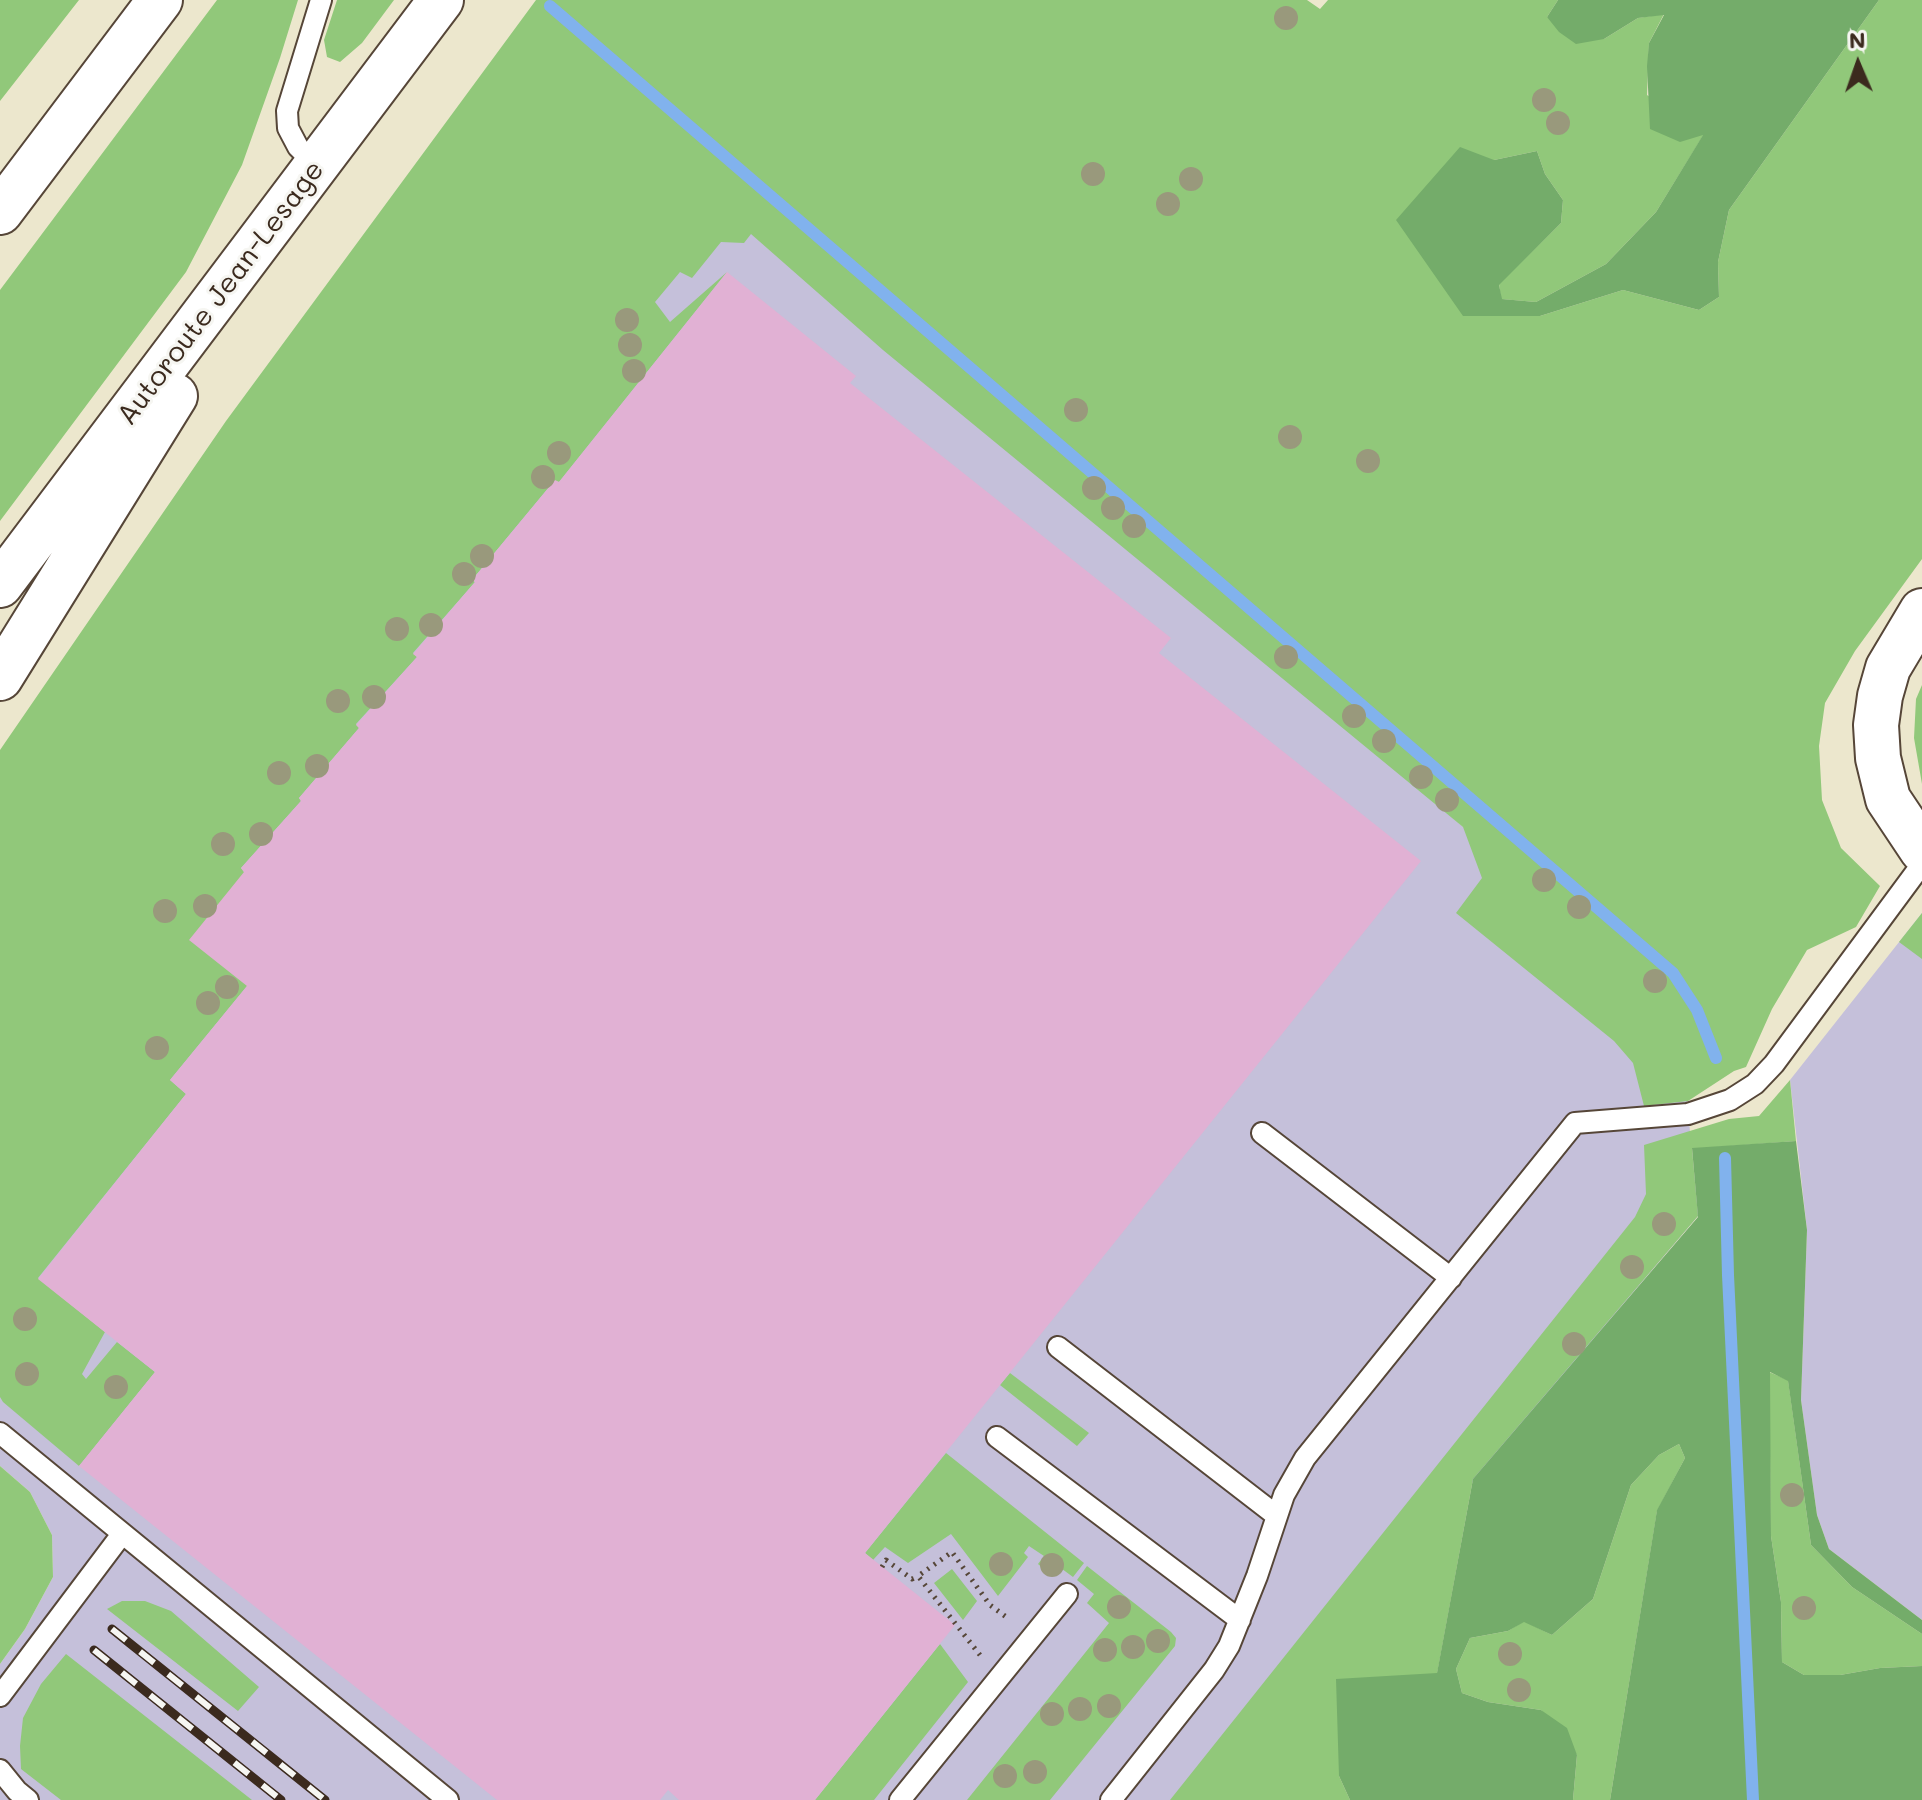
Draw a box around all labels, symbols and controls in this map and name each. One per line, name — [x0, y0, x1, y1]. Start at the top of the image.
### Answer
north arrow — [1818, 24, 1898, 104]
text: N — [1848, 25, 1866, 54]
street label: Autoroute Jean-Lesage — [111, 154, 331, 432]

